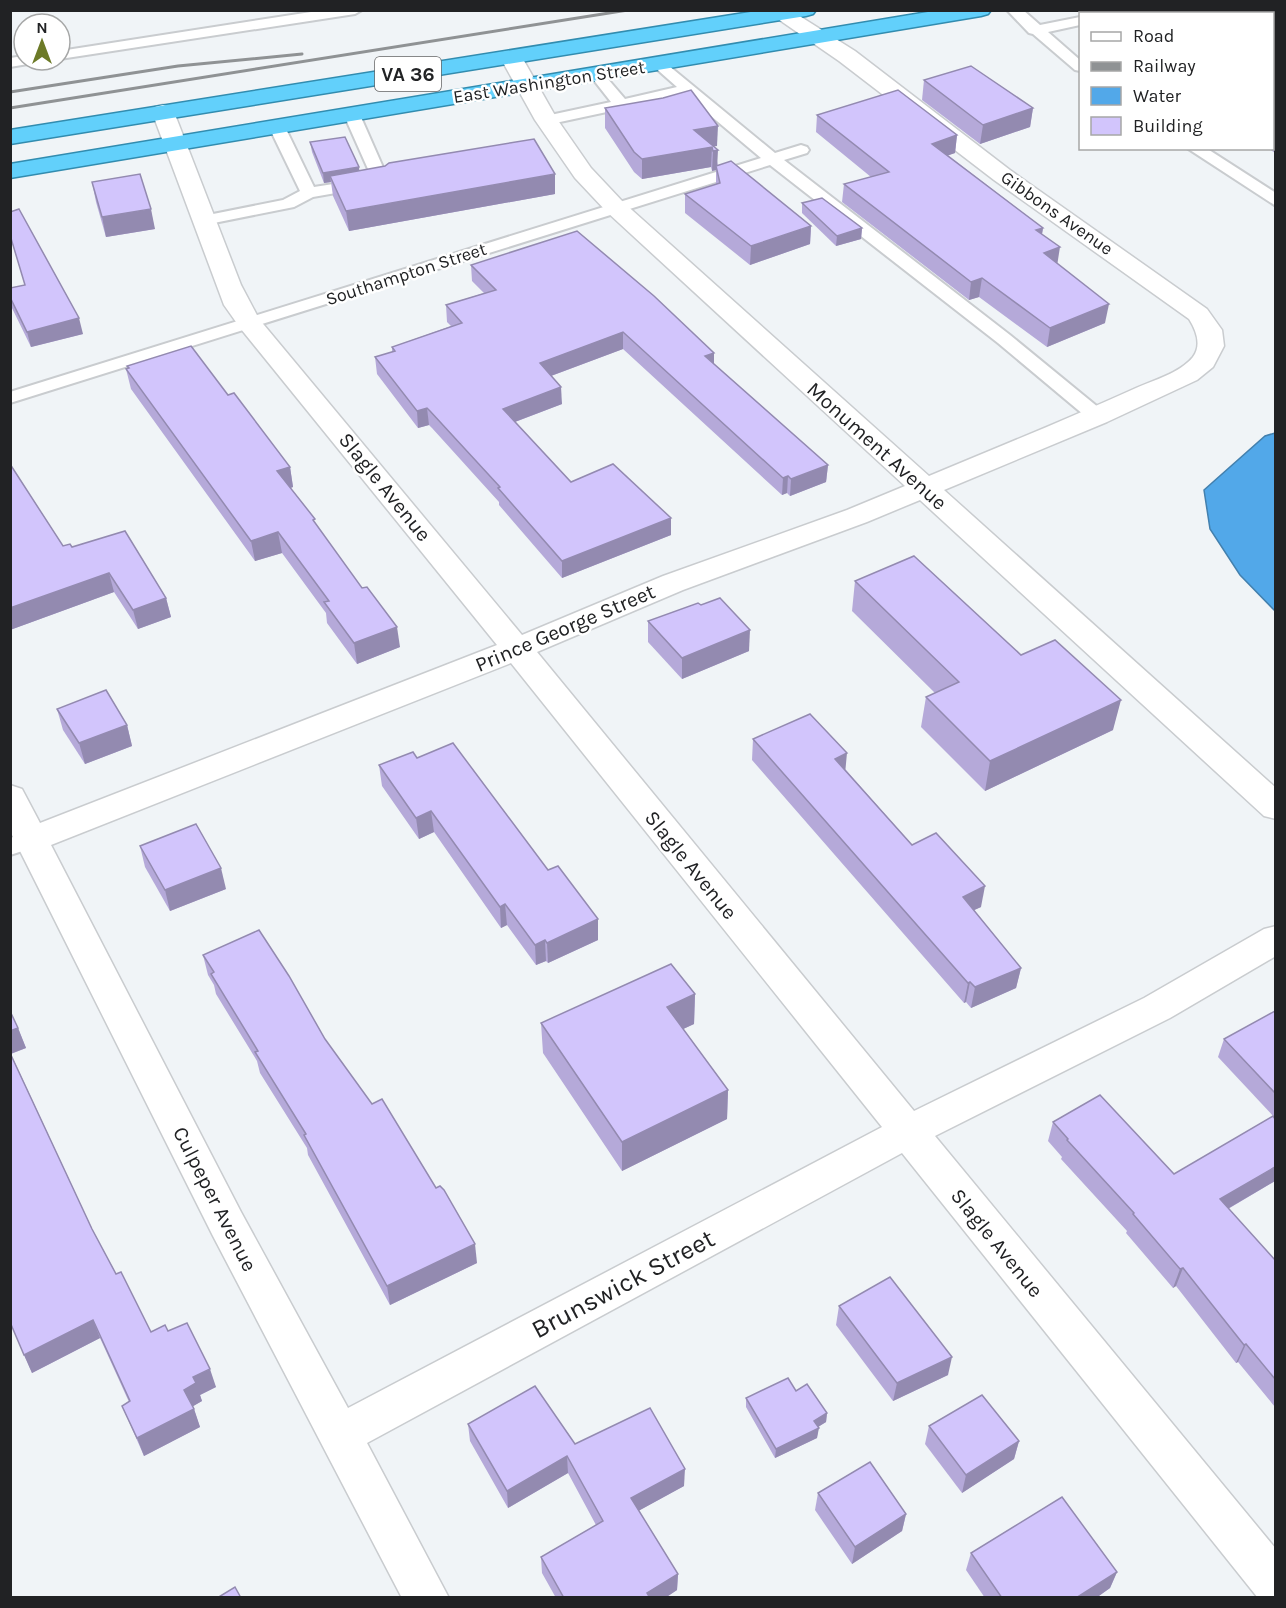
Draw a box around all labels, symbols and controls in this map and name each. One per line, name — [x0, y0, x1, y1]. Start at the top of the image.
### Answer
north arrow — [12, 12, 72, 72]
legend — [1079, 12, 1274, 150]
text: N — [36, 18, 48, 37]
text: Road — [1133, 25, 1174, 47]
text: Railway — [1133, 55, 1196, 77]
street label: East Washington Street — [452, 56, 647, 108]
road number: VA 36 — [375, 57, 441, 91]
text: Water — [1133, 85, 1181, 107]
text: Building — [1133, 115, 1203, 137]
street label: Gibbons Avenue — [997, 166, 1117, 260]
street label: Southampton Street — [323, 238, 489, 310]
street label: Monument Avenue — [802, 377, 952, 515]
street label: Slagle Avenue — [334, 428, 436, 546]
street label: Prince George Street — [471, 579, 659, 677]
street label: Slagle Avenue — [640, 806, 742, 924]
street label: Culpeper Avenue — [168, 1123, 262, 1275]
street label: Slagle Avenue — [946, 1184, 1048, 1302]
street label: Brunswick Street — [526, 1223, 720, 1345]

